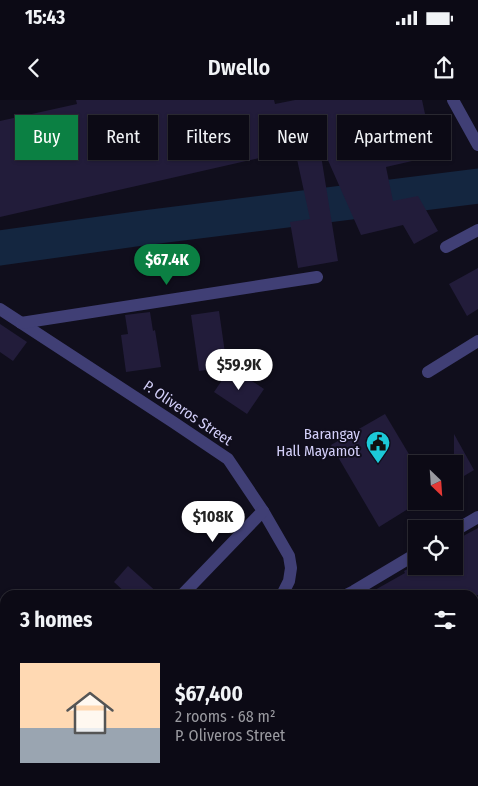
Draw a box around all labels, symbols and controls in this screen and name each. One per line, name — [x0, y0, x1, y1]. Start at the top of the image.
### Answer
text: 15:43 — [25, 6, 65, 29]
icon: back — [20, 54, 48, 82]
text: Dwello — [208, 54, 270, 81]
icon: share — [430, 54, 458, 82]
chip: Buy — [15, 115, 78, 160]
chip: Rent — [88, 115, 158, 160]
chip: Filters — [168, 115, 249, 160]
chip: New — [259, 115, 327, 160]
chip: Apartment — [337, 115, 451, 160]
pin: $67.4K — [126, 244, 208, 286]
text: $67.4K — [145, 250, 189, 269]
pin: $59.9K — [198, 348, 280, 391]
text: $59.9K — [217, 355, 261, 374]
street label: P. Oliveros Street — [140, 377, 236, 449]
place label: Barangay Hall Mayamot — [276, 425, 360, 460]
public building icon: Barangay Hall Mayamot — [365, 430, 391, 464]
north arrow — [408, 455, 462, 510]
map controls — [408, 455, 463, 575]
pin: $108K — [178, 500, 248, 543]
text: $108K — [193, 507, 233, 526]
button: locate — [408, 520, 463, 575]
icon: filters — [431, 606, 459, 634]
text: 3 homes — [20, 607, 92, 633]
text: $67,400 — [175, 681, 243, 707]
icon: home — [60, 683, 120, 743]
text: 2 rooms · 68 m² — [175, 707, 276, 726]
text: P. Oliveros Street — [175, 726, 285, 745]

